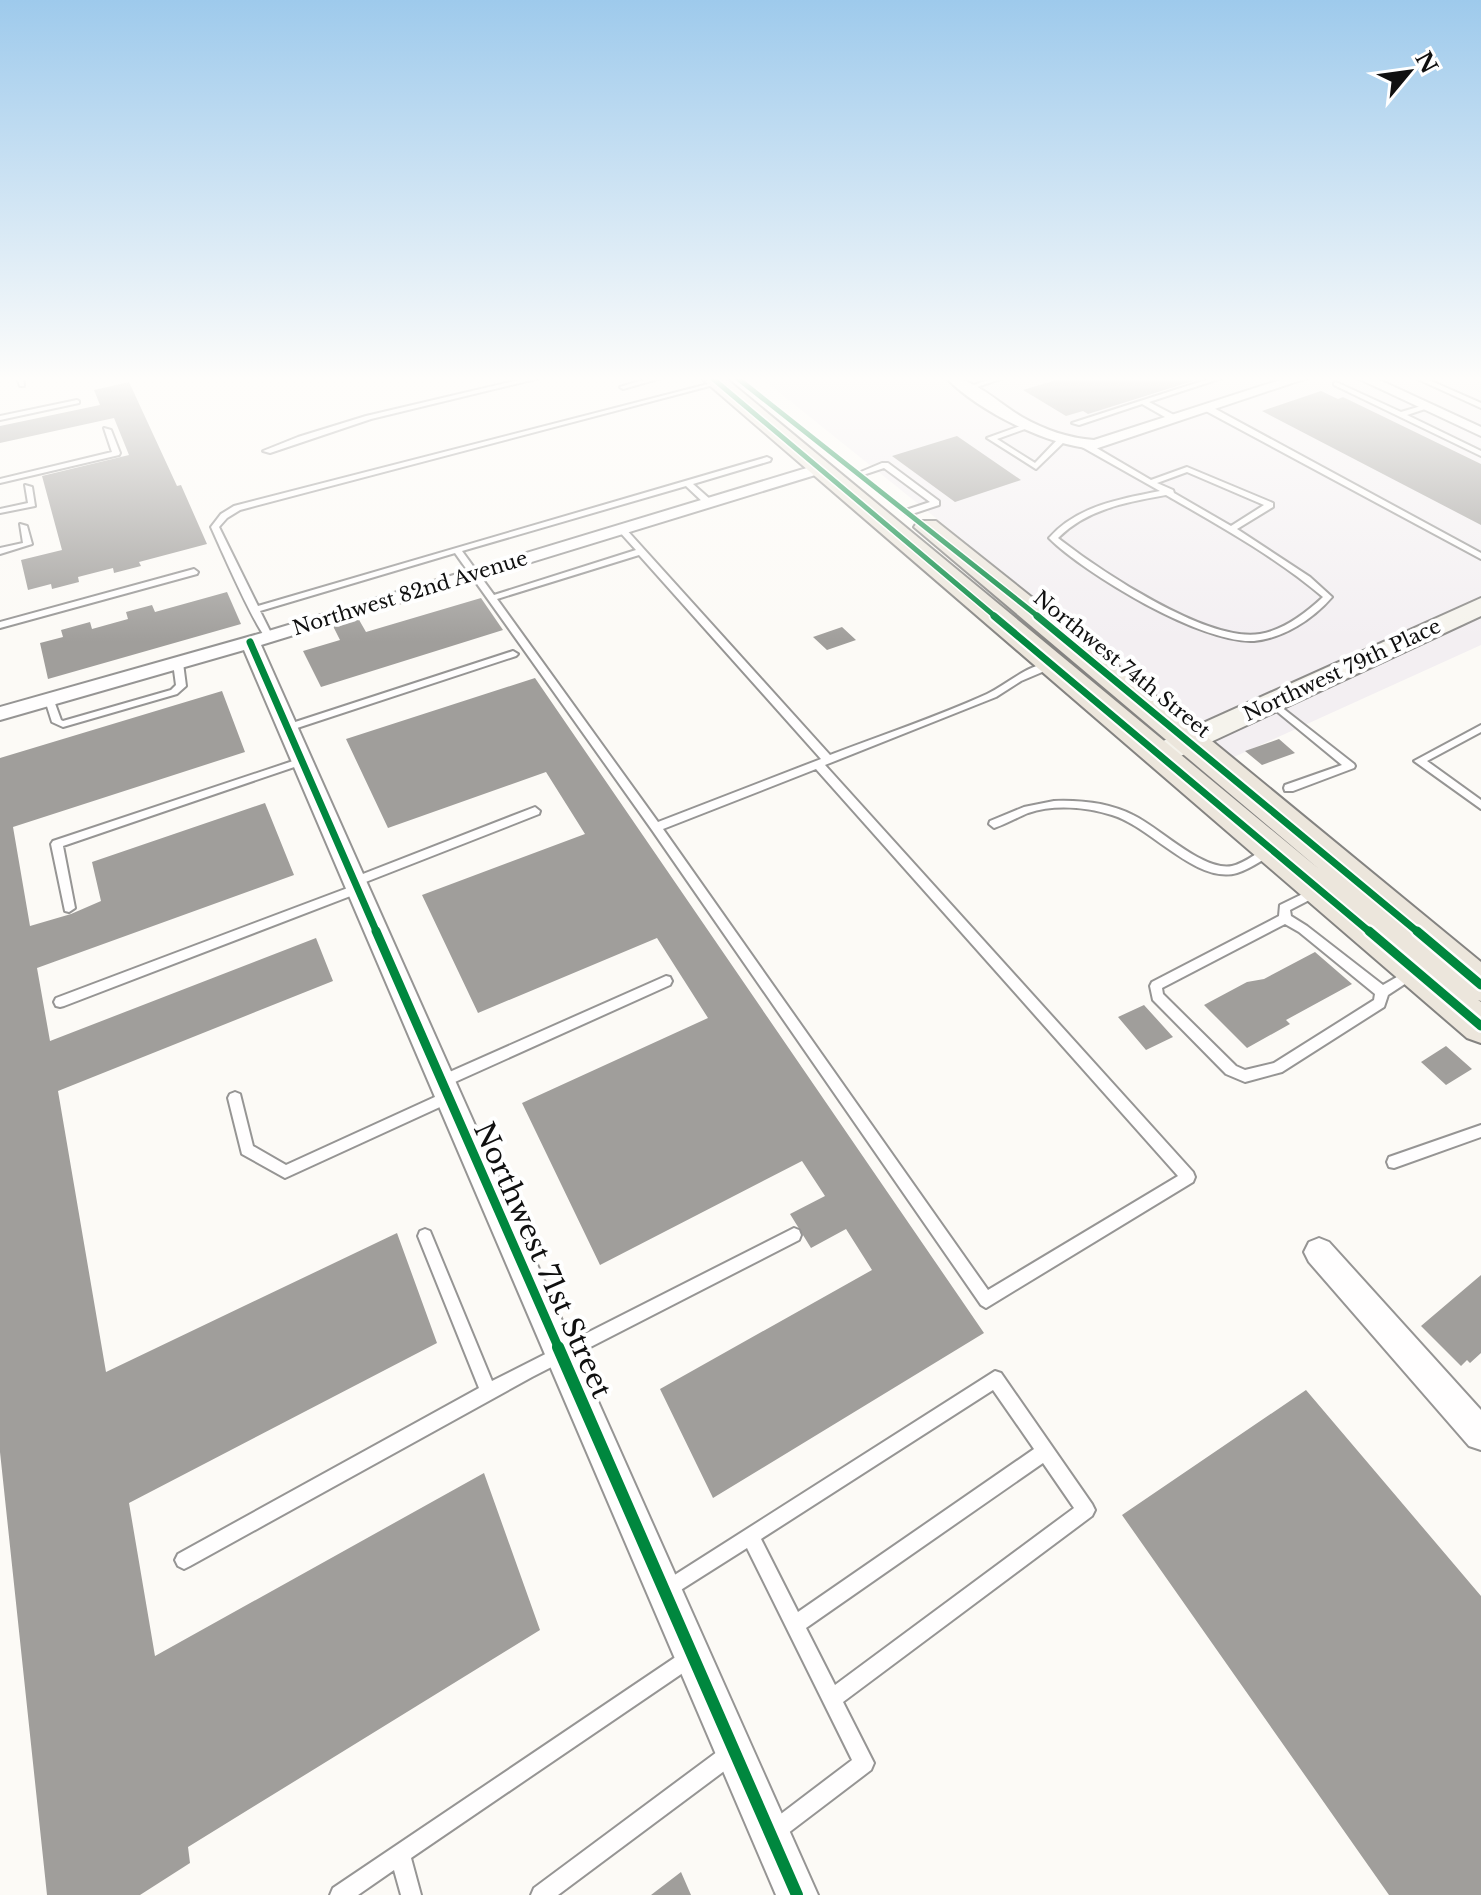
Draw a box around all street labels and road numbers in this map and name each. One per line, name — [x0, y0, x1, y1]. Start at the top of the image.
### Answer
street label: Northwest 82nd Avenue — [290, 546, 530, 640]
street label: Northwest 74th Street — [1029, 585, 1215, 743]
street label: Northwest 79th Place — [1240, 614, 1444, 726]
street label: Northwest 71st Street — [466, 1117, 619, 1404]

